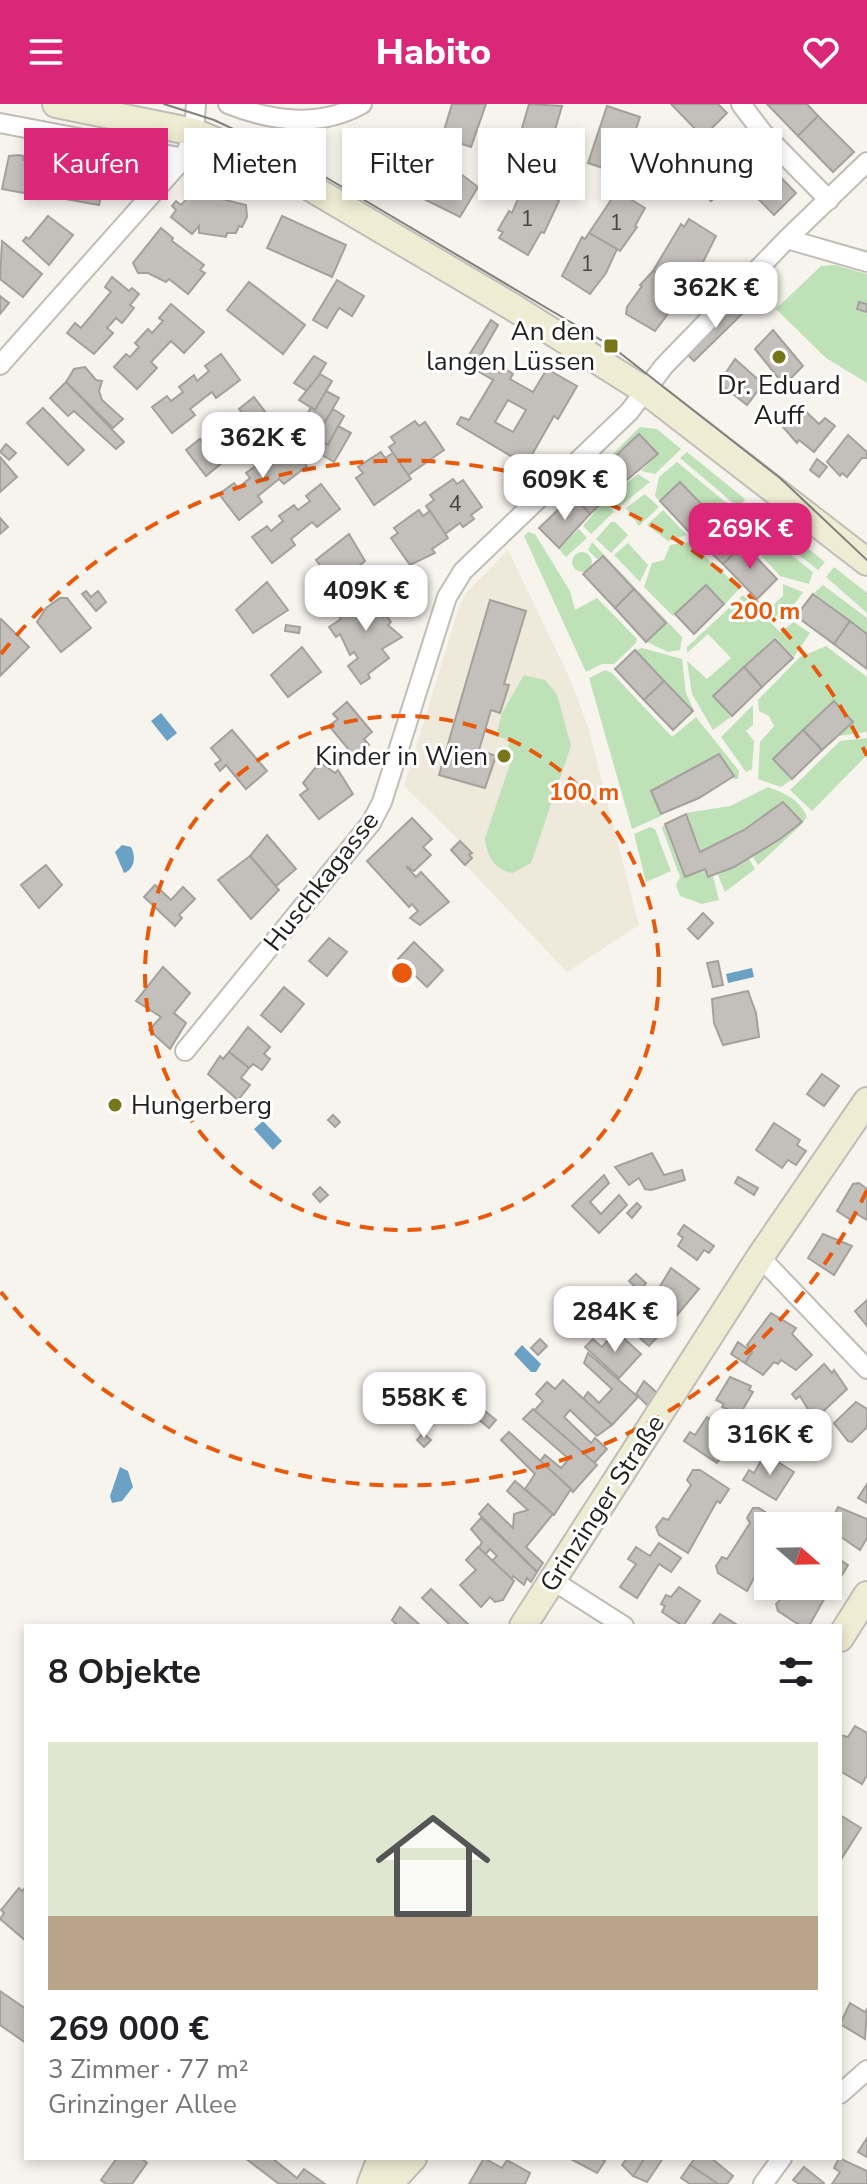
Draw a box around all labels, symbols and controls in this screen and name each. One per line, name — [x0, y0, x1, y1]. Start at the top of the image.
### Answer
text: Habito — [376, 28, 491, 77]
icon: menu — [24, 30, 68, 74]
icon: heart — [799, 30, 843, 74]
chip: Kaufen — [24, 128, 168, 200]
chip: Mieten — [184, 128, 326, 200]
chip: Filter — [342, 128, 462, 200]
chip: Neu — [478, 128, 585, 200]
chip: Wohnung — [601, 128, 782, 200]
house number: 1 — [520, 204, 534, 234]
house number: 1 — [609, 208, 623, 238]
house number: 1 — [580, 249, 594, 279]
pin: 362K € — [651, 262, 781, 330]
text: 362K € — [673, 270, 759, 305]
place label: An den langen Lüssen — [426, 314, 595, 379]
marker: An den langen Lüssen — [602, 337, 620, 355]
marker: Dr. Eduard Auff — [770, 348, 788, 366]
place label: Dr. Eduard Auff — [717, 368, 841, 433]
pin: 362K € — [198, 412, 328, 480]
text: 362K € — [220, 420, 306, 455]
pin: 609K € — [500, 454, 630, 522]
text: 609K € — [522, 462, 608, 497]
house number: 4 — [448, 489, 462, 519]
pin: 269K € — [685, 503, 815, 571]
text: 269K € — [707, 511, 793, 546]
pin: 409K € — [301, 565, 431, 633]
text: 409K € — [323, 573, 409, 608]
text: 200 m — [730, 595, 800, 627]
place label: Kinder in Wien — [315, 739, 488, 774]
marker: Kinder in Wien — [495, 747, 513, 765]
text: 100 m — [549, 776, 619, 808]
street label: Huschkagasse — [256, 804, 387, 958]
centre of rings — [388, 959, 416, 987]
place label: Hungerberg — [131, 1088, 272, 1123]
marker: Hungerberg — [106, 1096, 124, 1114]
pin: 284K € — [550, 1286, 680, 1354]
text: 284K € — [572, 1294, 658, 1329]
pin: 558K € — [359, 1372, 489, 1440]
text: 558K € — [381, 1380, 467, 1415]
street label: Grinzinger Straße — [532, 1408, 673, 1599]
pin: 316K € — [705, 1409, 835, 1477]
text: 316K € — [727, 1417, 813, 1452]
north arrow — [754, 1512, 842, 1600]
map controls — [754, 1512, 842, 1600]
text: 8 Objekte — [48, 1649, 201, 1695]
icon: filters — [774, 1650, 818, 1694]
icon: home — [361, 1794, 505, 1938]
text: 269 000 € — [48, 2006, 209, 2052]
text: 3 Zimmer · 77 m² — [48, 2052, 249, 2087]
text: Grinzinger Allee — [48, 2087, 237, 2122]

